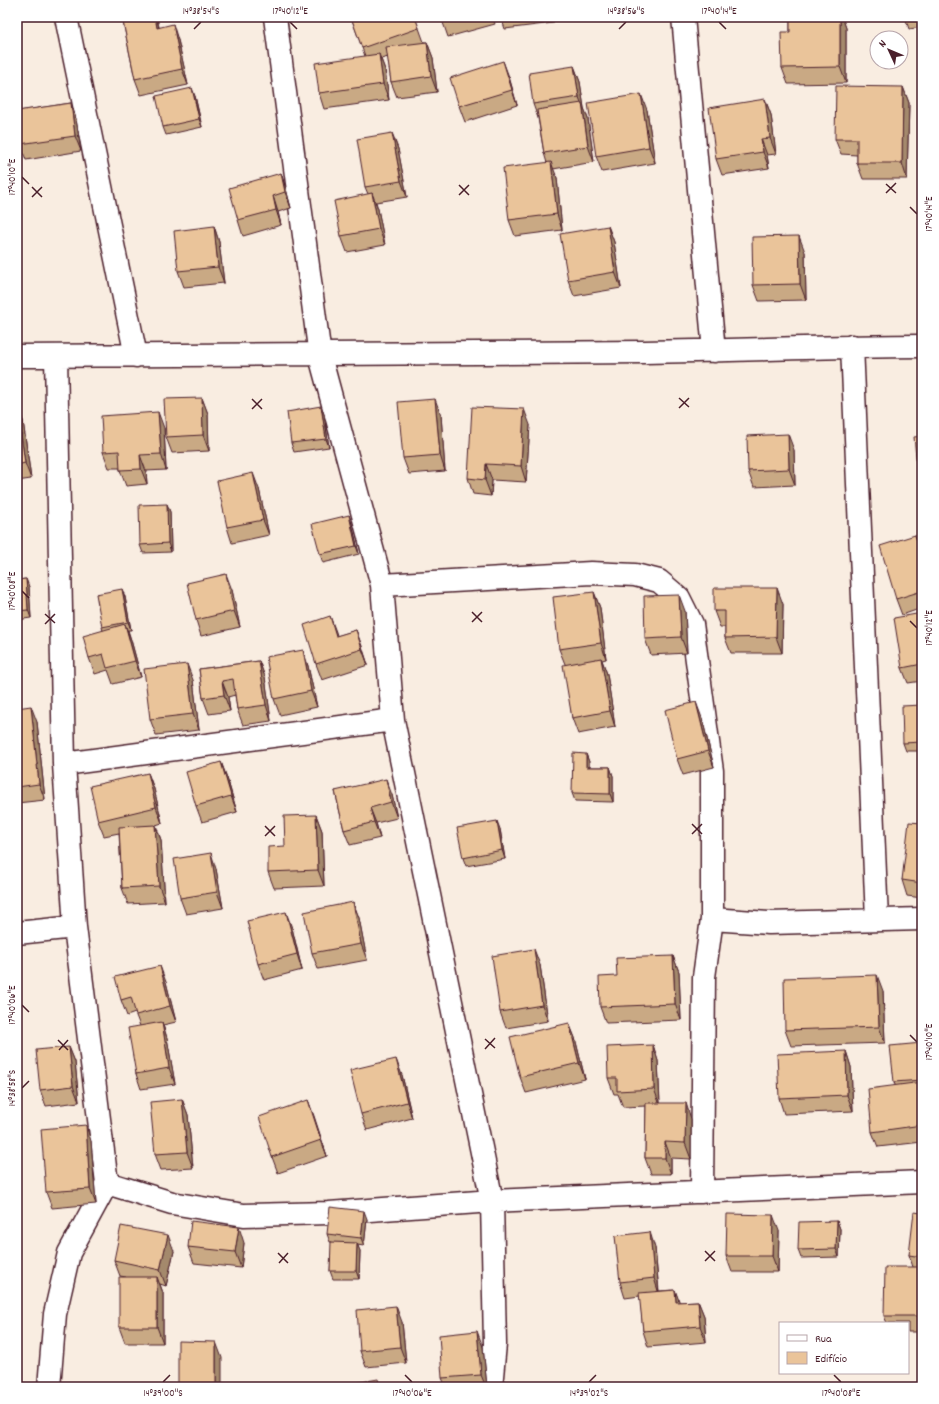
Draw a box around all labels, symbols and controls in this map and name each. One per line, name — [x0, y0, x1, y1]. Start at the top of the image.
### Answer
text: 14°38'54"S — [183, 5, 219, 19]
text: 17°40'12"E — [272, 5, 308, 19]
text: 14°38'56"S — [607, 5, 645, 19]
text: 17°40'14"E — [701, 5, 737, 19]
north arrow — [869, 30, 909, 70]
text: N — [876, 37, 891, 52]
text: 17°40'10"E — [6, 158, 20, 195]
text: 17°40'14"E — [923, 196, 937, 232]
text: 17°40'08"E — [6, 571, 20, 610]
text: 17°40'12"E — [923, 610, 937, 646]
text: 17°40'06"E — [6, 985, 20, 1025]
text: 17°40'10"E — [923, 1023, 937, 1060]
text: 14°38'58"S — [6, 1070, 20, 1106]
legend — [779, 1322, 909, 1374]
text: Rua — [815, 1331, 832, 1348]
text: Edifício — [815, 1351, 847, 1368]
text: 14°39'00"S — [143, 1387, 183, 1401]
text: 17°40'06"E — [392, 1387, 432, 1401]
text: 14°39'02"S — [570, 1387, 608, 1401]
text: 17°40'08"E — [822, 1387, 861, 1401]

